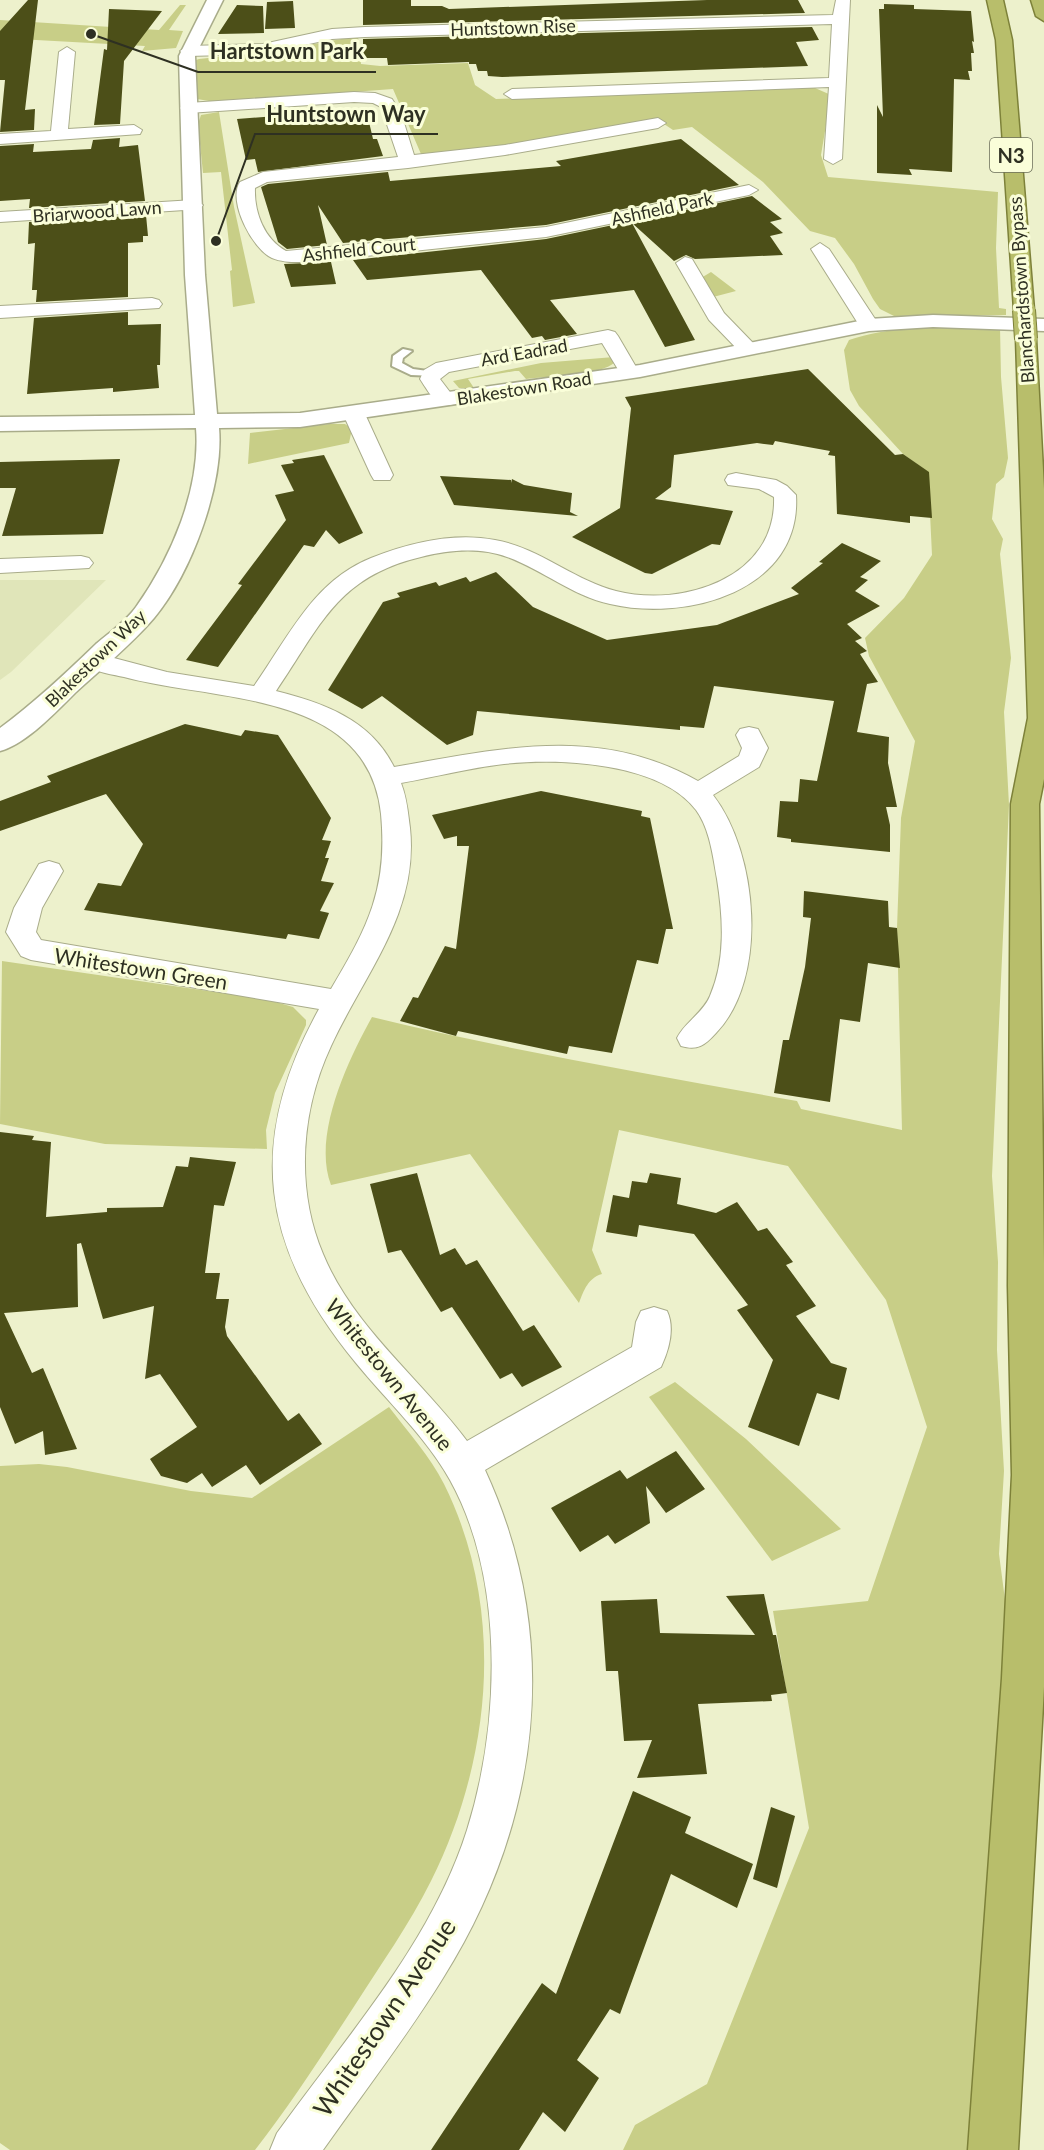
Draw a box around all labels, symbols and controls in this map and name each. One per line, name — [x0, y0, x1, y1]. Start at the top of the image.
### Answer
street label: Huntstown Rise — [450, 14, 576, 40]
callout: Hartstown Park — [198, 32, 376, 72]
text: Hartstown Park — [210, 37, 364, 64]
callout: Huntstown Way — [255, 94, 438, 134]
text: Huntstown Way — [266, 100, 426, 127]
road number: N3 — [990, 138, 1032, 172]
street label: Ashfield Park — [609, 186, 716, 230]
street label: Briarwood Lawn — [32, 196, 162, 226]
street label: Blanchardstown Bypass — [1003, 196, 1038, 384]
street label: Ashfield Court — [301, 232, 417, 266]
street label: Ard Eadrad — [479, 334, 569, 370]
street label: Blakestown Road — [455, 367, 593, 409]
street label: Blakestown Way — [40, 604, 150, 711]
street label: Whitestown Green — [53, 942, 229, 994]
street label: Whitestown Avenue — [321, 1293, 459, 1455]
street label: Whitestown Avenue — [306, 1912, 462, 2122]

